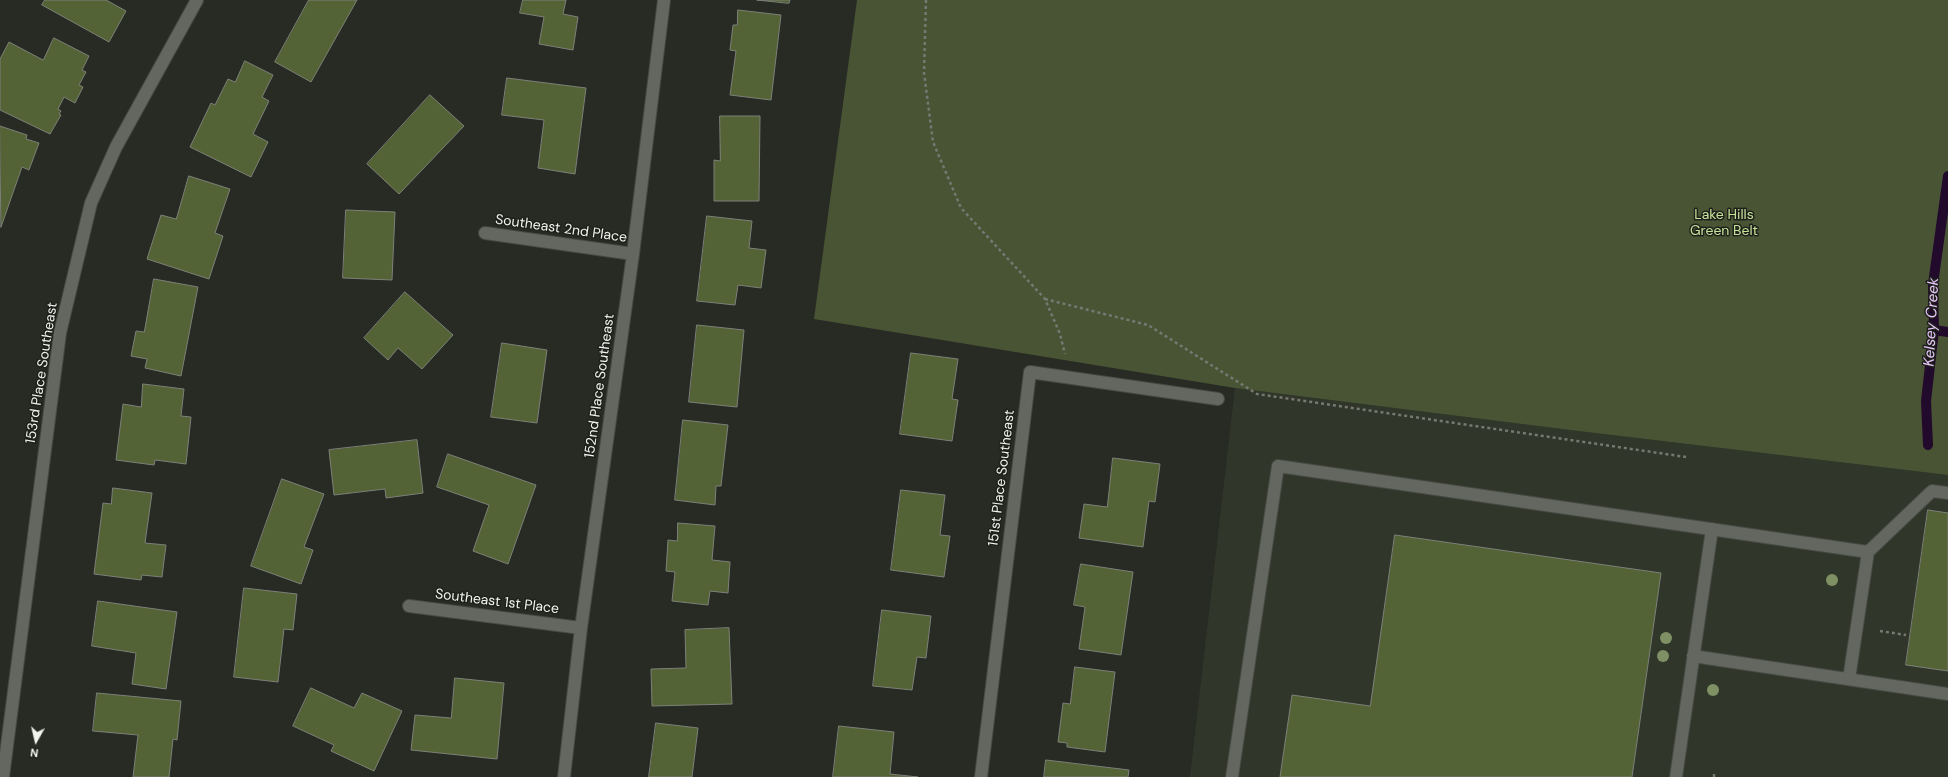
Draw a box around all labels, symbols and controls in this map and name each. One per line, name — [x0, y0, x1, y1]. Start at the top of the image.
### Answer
park label: Lake Hills Green Belt — [1690, 207, 1758, 240]
street label: Southeast 2nd Place — [494, 211, 628, 247]
water label: Kelsey Creek — [1921, 277, 1943, 367]
street label: 153rd Place Southeast — [23, 301, 61, 445]
street label: 152nd Place Southeast — [582, 313, 618, 459]
street label: 151st Place Southeast — [985, 409, 1019, 547]
street label: Southeast 1st Place — [434, 586, 560, 618]
north arrow — [16, 721, 56, 761]
text: N — [29, 745, 39, 760]

